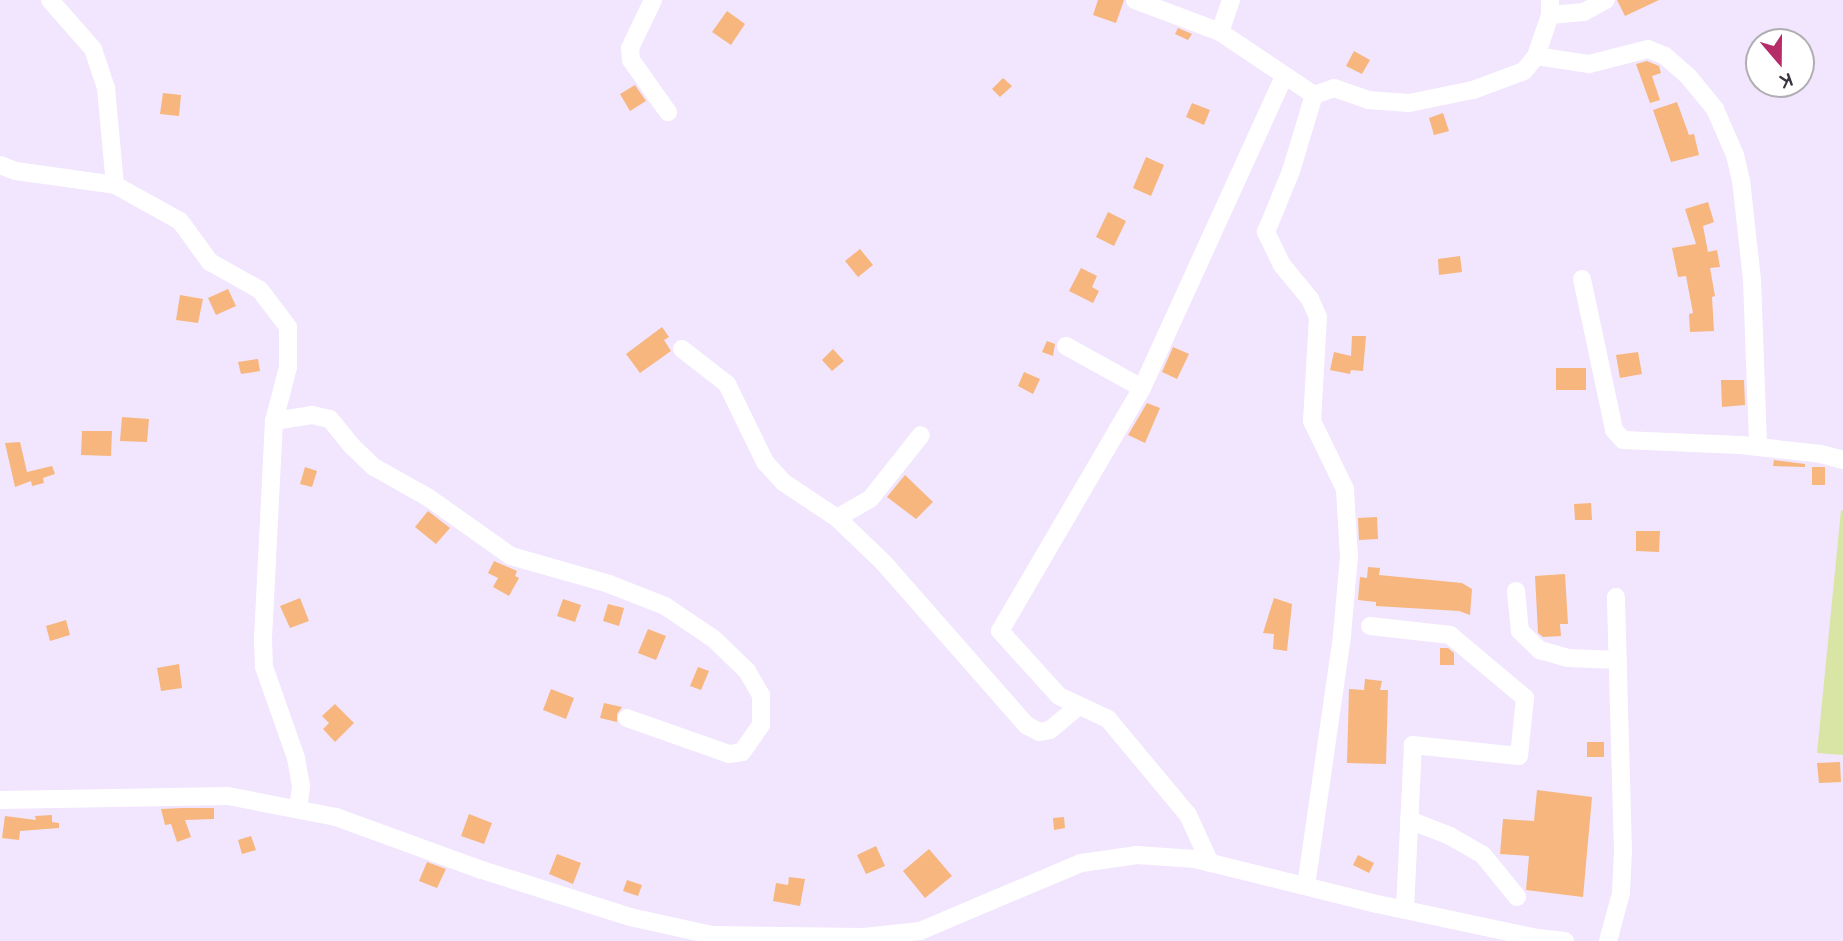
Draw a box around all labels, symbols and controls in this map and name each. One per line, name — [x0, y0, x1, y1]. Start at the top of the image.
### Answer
north arrow — [1745, 28, 1815, 98]
text: K — [1777, 67, 1796, 94]

